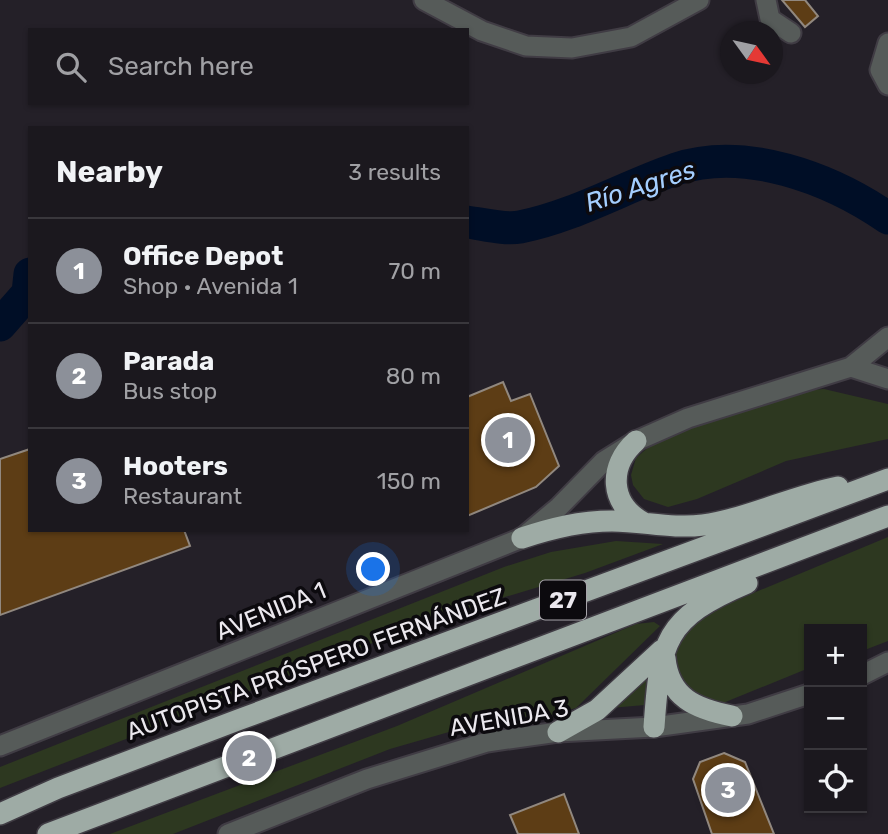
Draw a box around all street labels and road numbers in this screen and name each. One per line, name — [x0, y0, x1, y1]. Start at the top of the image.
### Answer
street label: AVENIDA 1 — [212, 576, 330, 646]
road number: 27 — [540, 580, 586, 620]
street label: AUTOPISTA PRÓSPERO FERNÁNDEZ — [122, 582, 510, 746]
street label: AVENIDA 3 — [447, 694, 571, 742]

